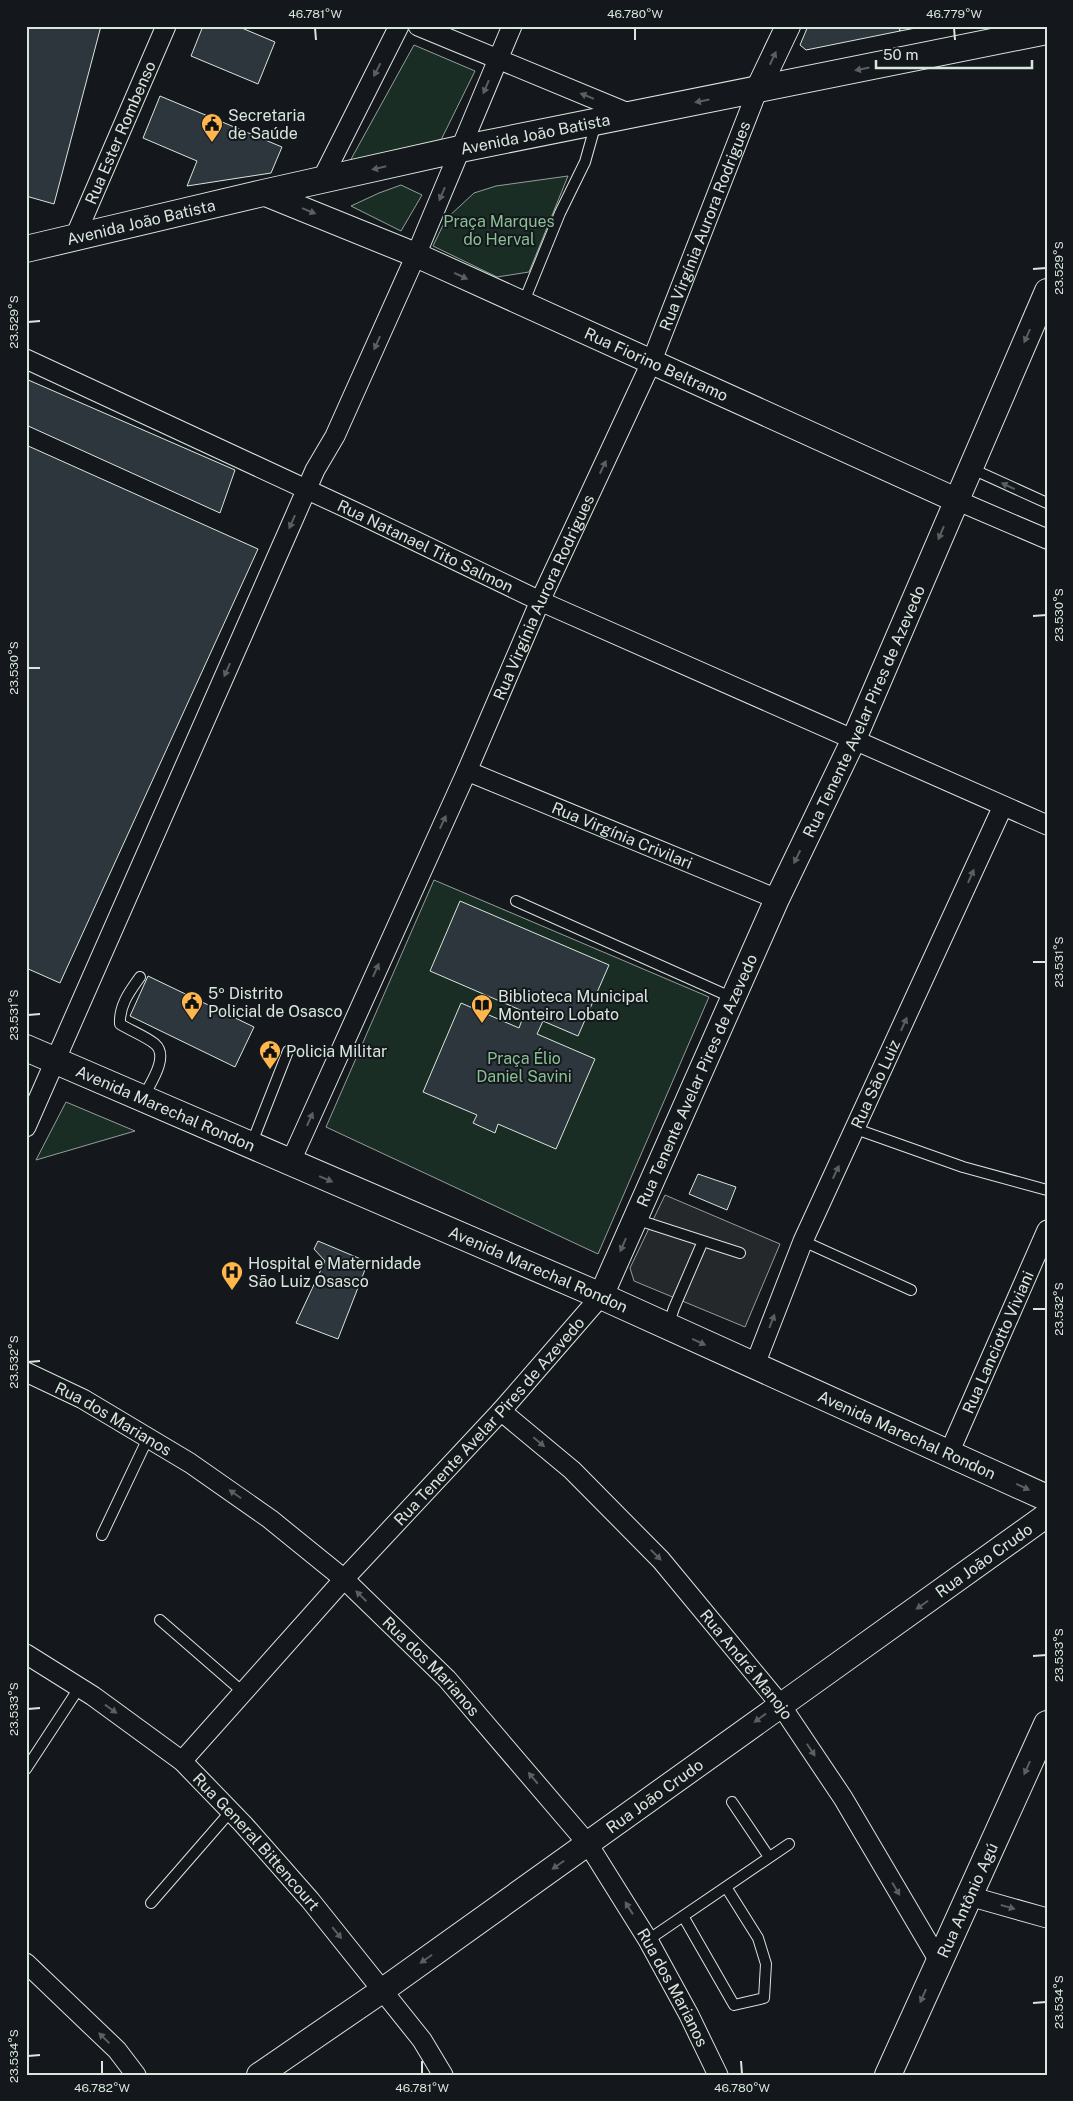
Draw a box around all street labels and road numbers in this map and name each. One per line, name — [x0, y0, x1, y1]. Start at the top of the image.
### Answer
street label: Rua Ester Rombenso — [81, 58, 160, 207]
street label: Avenida João Batista — [459, 110, 612, 159]
street label: Rua Virgínia Aurora Rodrigues — [656, 119, 755, 333]
street label: Avenida João Batista — [65, 196, 217, 249]
street label: Rua Fiorino Beltramo — [581, 324, 731, 405]
street label: Rua Virgínia Aurora Rodrigues — [490, 492, 598, 703]
street label: Rua Natanael Tito Salmon — [334, 496, 516, 597]
street label: Rua Tenente Avelar Pires de Azevedo — [799, 583, 929, 841]
street label: Rua Virgínia Crivilari — [549, 798, 695, 873]
street label: Rua Tenente Avelar Pires de Azevedo — [633, 951, 761, 1210]
street label: Rua São Luiz — [847, 1037, 904, 1132]
street label: Avenida Marechal Rondon — [73, 1062, 258, 1156]
street label: Avenida Marechal Rondon — [446, 1222, 631, 1317]
street label: Rua Lanciotto Viviani — [958, 1268, 1038, 1417]
street label: Rua Tenente Avelar Pires de Azevedo — [390, 1313, 588, 1530]
street label: Rua dos Marianos — [52, 1378, 175, 1460]
street label: Avenida Marechal Rondon — [815, 1386, 999, 1484]
street label: Rua João Crudo — [932, 1520, 1036, 1602]
street label: Rua André Manojo — [696, 1606, 797, 1723]
street label: Rua dos Marianos — [378, 1613, 483, 1720]
street label: Rua João Crudo — [602, 1755, 707, 1837]
street label: Rua General Bittencourt — [189, 1769, 323, 1914]
street label: Rua Antônio Agú — [933, 1840, 1002, 1961]
street label: Rua dos Marianos — [633, 1925, 712, 2050]

